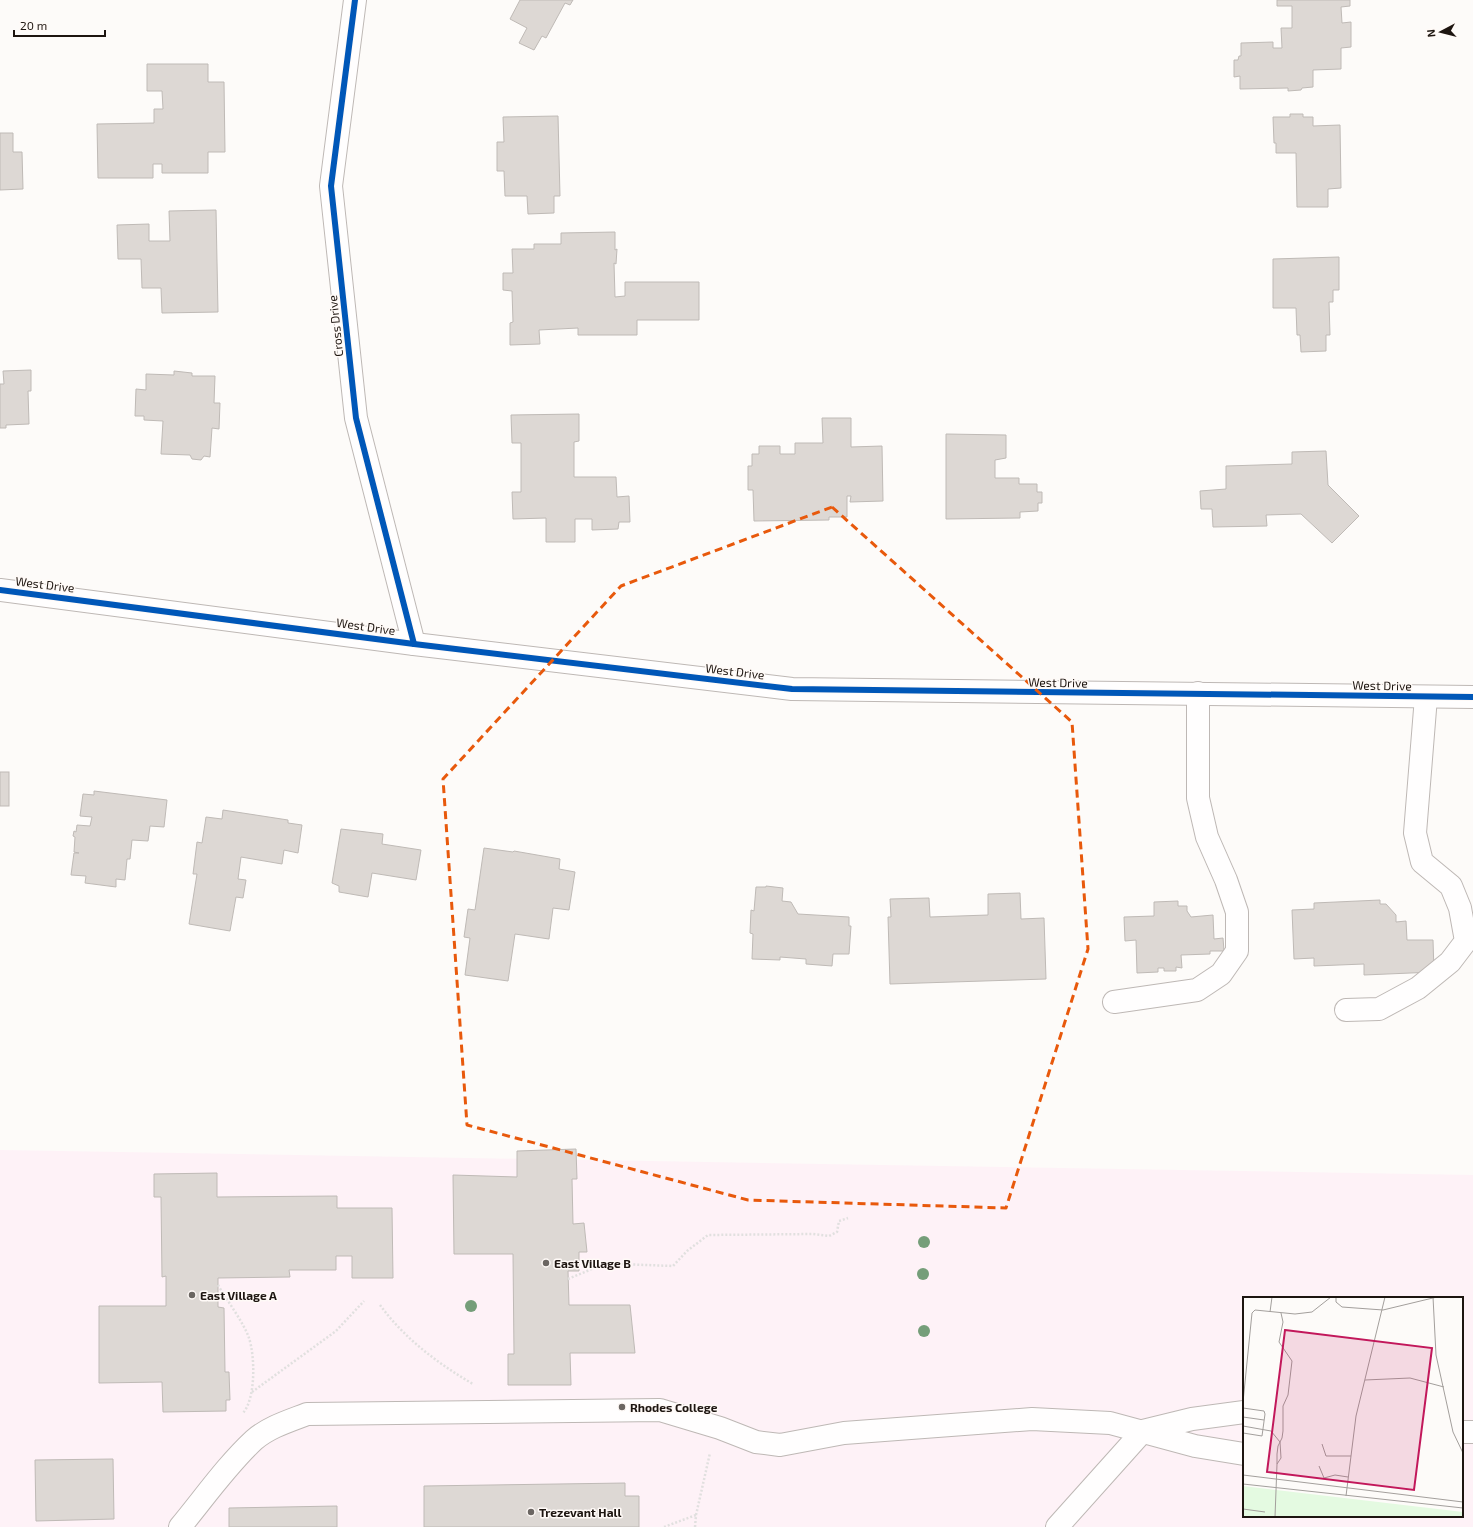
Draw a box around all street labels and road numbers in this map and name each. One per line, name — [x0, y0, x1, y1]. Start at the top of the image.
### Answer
street label: Cross Drive — [325, 295, 345, 357]
street label: West Drive — [15, 573, 75, 595]
street label: West Drive — [336, 615, 396, 637]
street label: West Drive — [705, 660, 765, 682]
street label: West Drive — [1028, 674, 1088, 690]
street label: West Drive — [1352, 677, 1412, 693]

